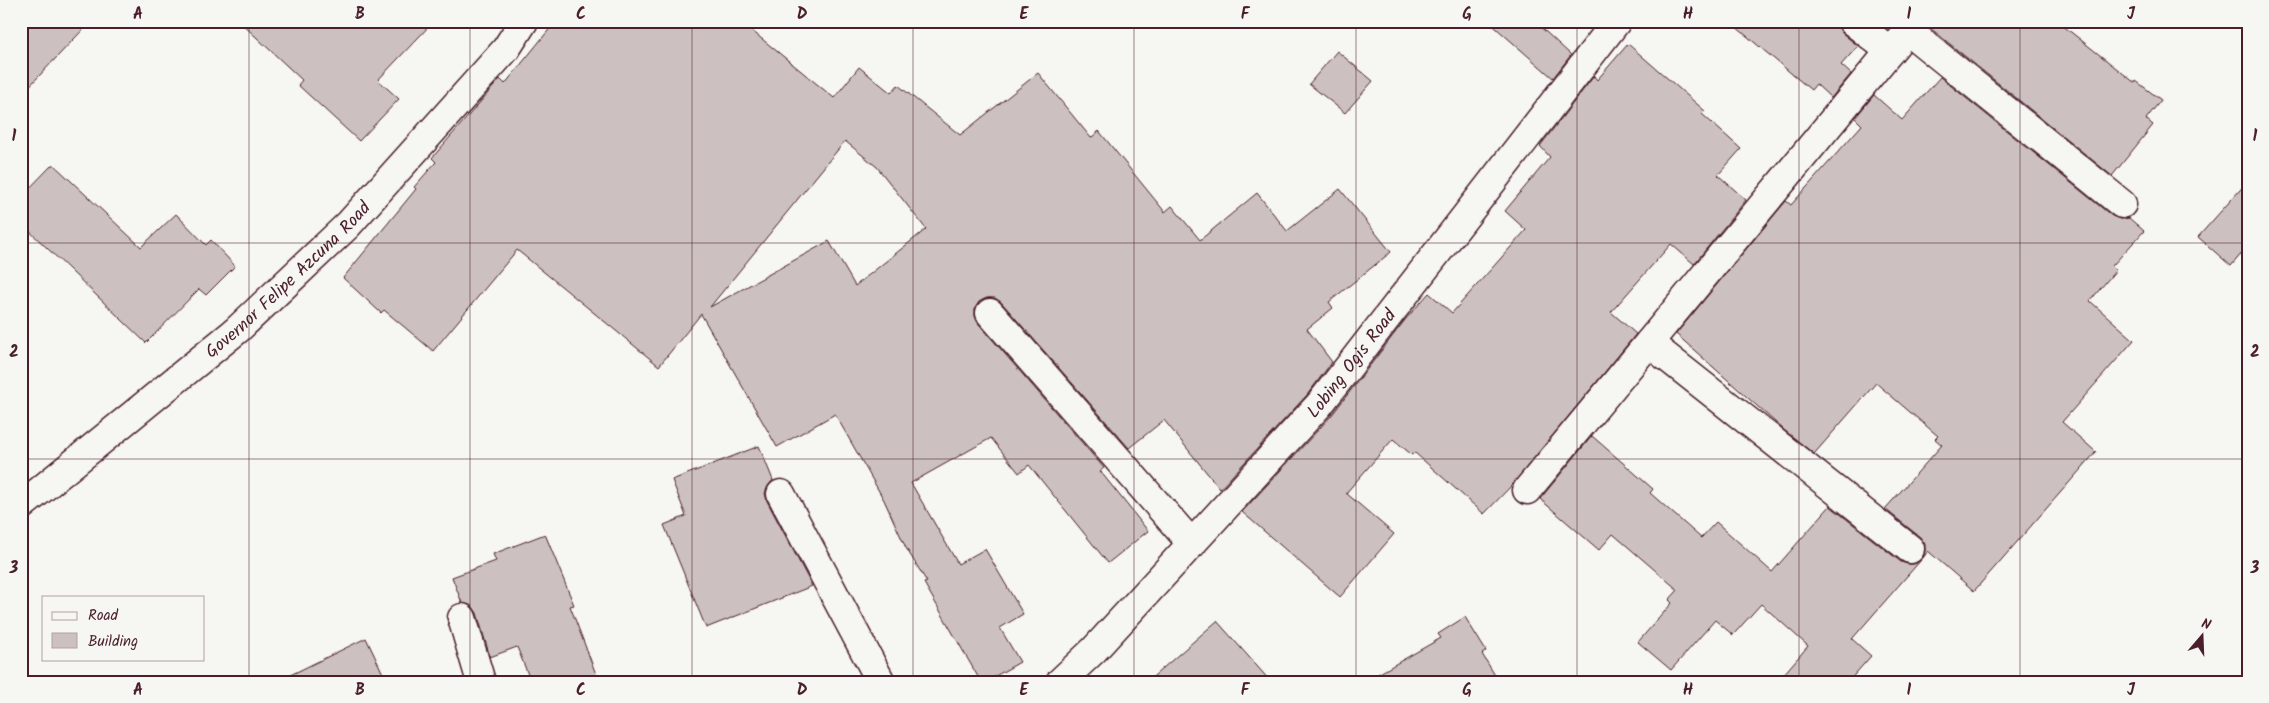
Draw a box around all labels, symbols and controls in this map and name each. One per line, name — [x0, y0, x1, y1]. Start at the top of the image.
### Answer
text: A — [133, 2, 143, 27]
text: B — [355, 2, 365, 27]
text: C — [576, 2, 586, 27]
text: D — [797, 2, 808, 27]
text: E — [1020, 2, 1030, 27]
text: F — [1241, 2, 1251, 27]
text: G — [1462, 2, 1472, 27]
text: H — [1683, 2, 1693, 27]
text: I — [1907, 2, 1912, 27]
text: J — [2127, 2, 2136, 27]
text: 1 — [12, 124, 17, 149]
text: 1 — [2253, 124, 2258, 149]
street label: Governor Felipe Azcuna Road — [199, 195, 379, 366]
street label: Lobing Ogis Road — [1300, 302, 1405, 426]
text: 2 — [9, 340, 19, 365]
text: 2 — [2250, 340, 2260, 365]
text: 3 — [9, 556, 19, 581]
text: 3 — [2250, 556, 2260, 581]
legend — [42, 596, 205, 660]
text: Road — [88, 604, 119, 628]
north arrow — [2176, 610, 2226, 660]
text: N — [2198, 613, 2214, 637]
text: Building — [88, 630, 138, 654]
text: A — [133, 678, 143, 703]
text: B — [355, 678, 365, 703]
text: C — [576, 678, 586, 703]
text: D — [797, 678, 808, 703]
text: E — [1020, 678, 1030, 703]
text: F — [1241, 678, 1251, 703]
text: G — [1462, 678, 1472, 703]
text: H — [1683, 678, 1693, 703]
text: I — [1907, 678, 1912, 703]
text: J — [2127, 678, 2136, 703]

